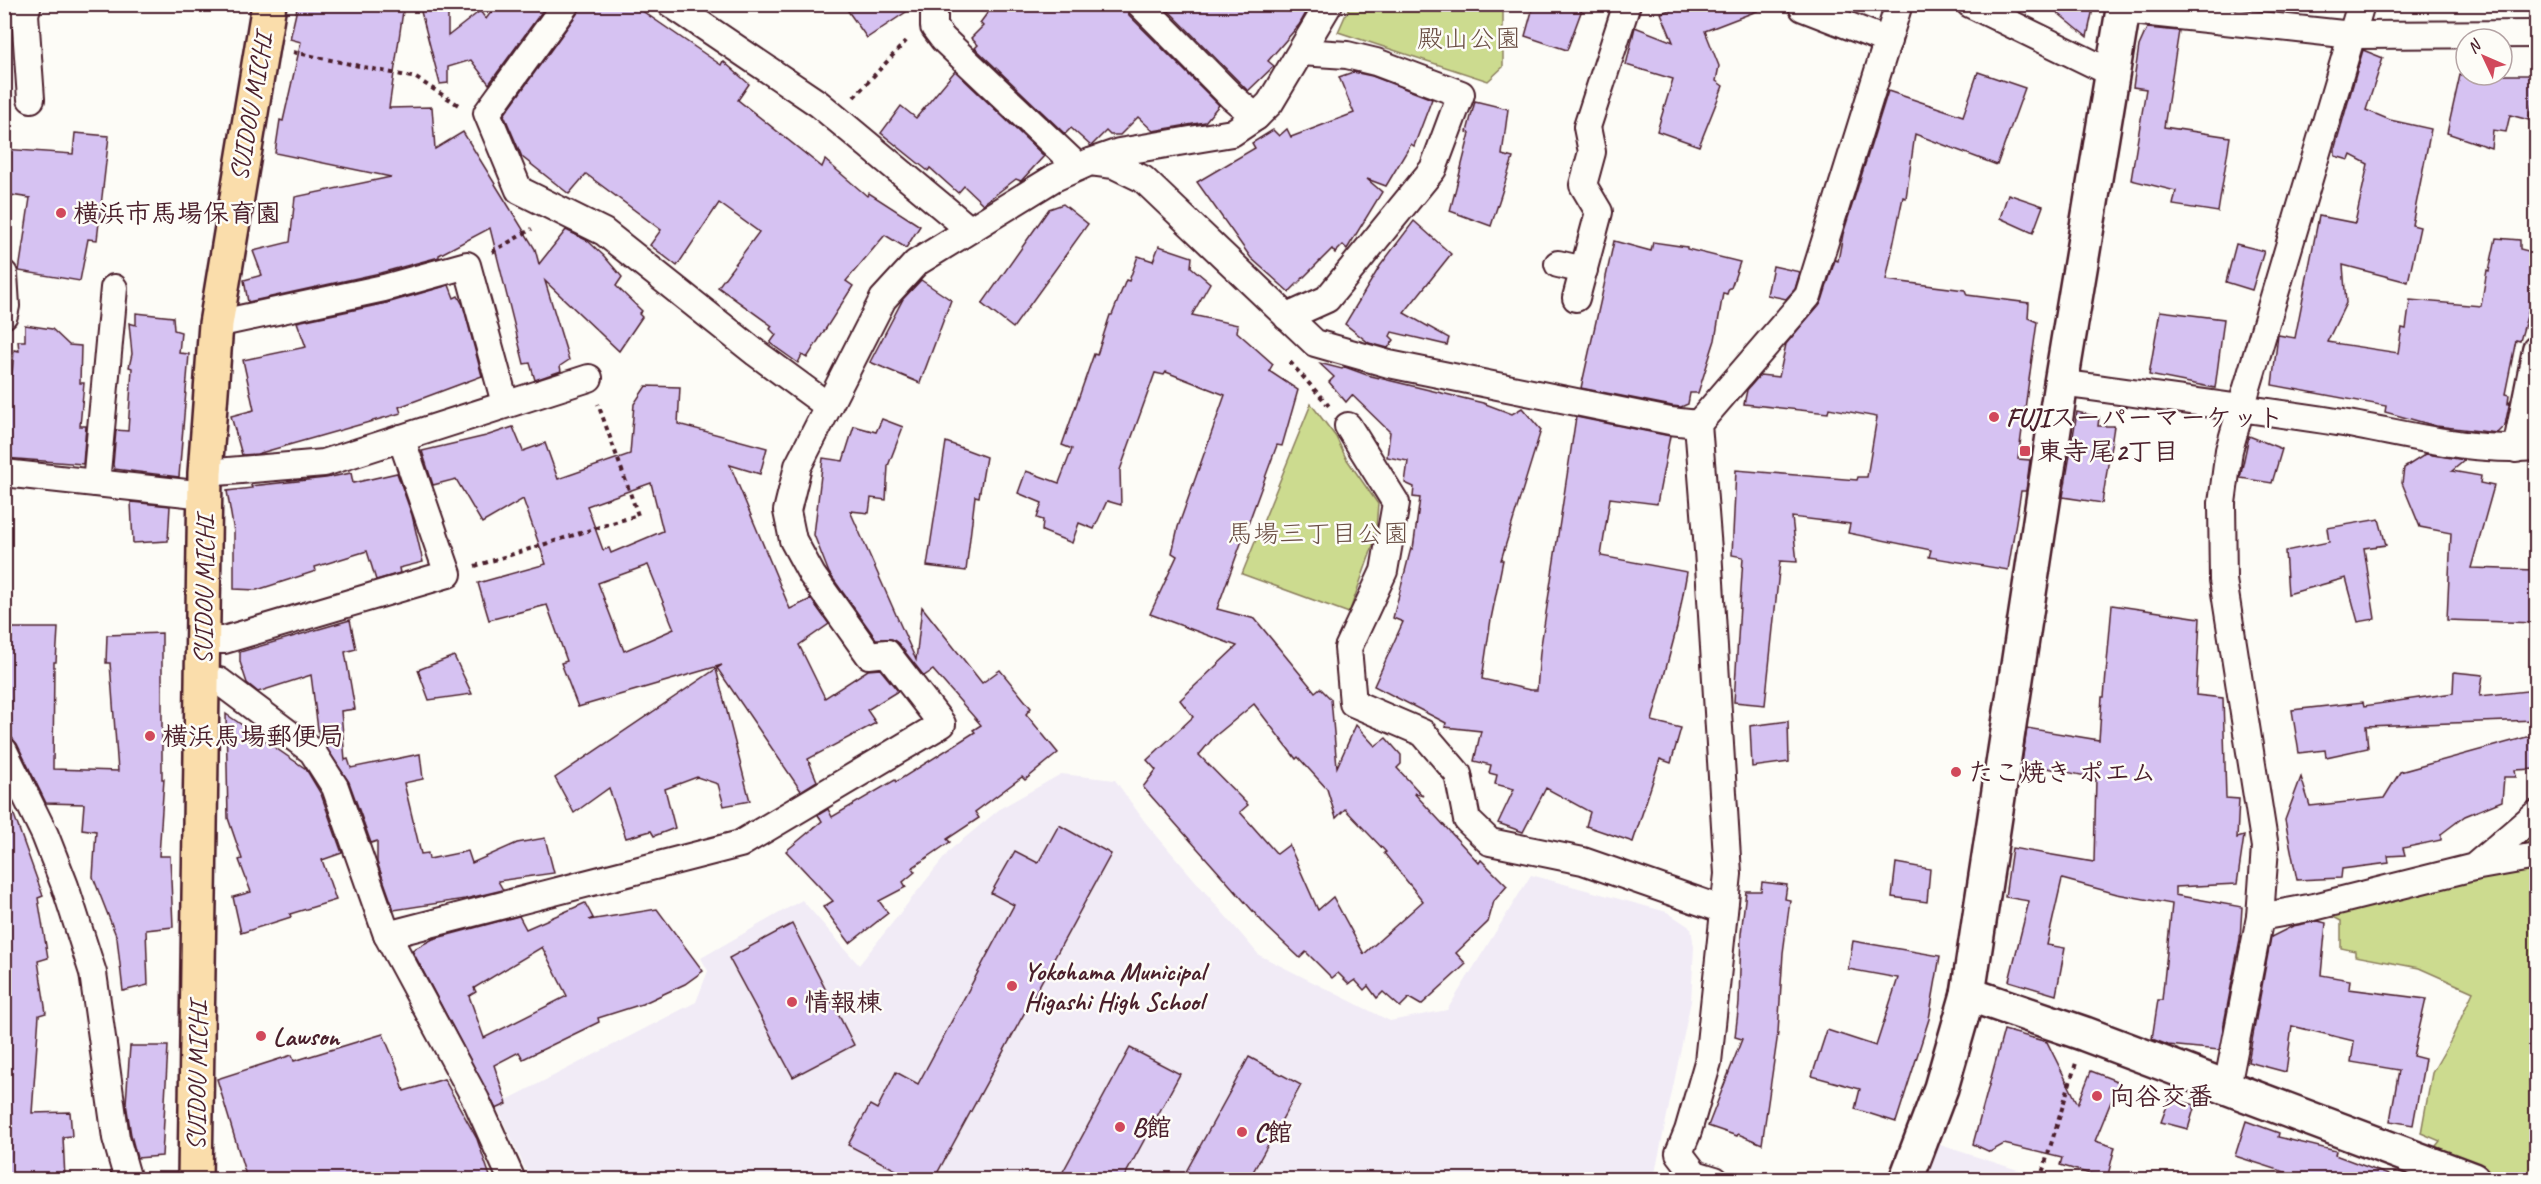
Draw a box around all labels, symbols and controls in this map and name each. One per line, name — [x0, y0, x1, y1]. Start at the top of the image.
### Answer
park label: 殿山公園 — [1417, 22, 1521, 55]
street label: SUIDOU MICHI — [222, 25, 281, 183]
north arrow — [2454, 27, 2514, 87]
text: N — [2463, 35, 2487, 58]
place label: 横浜市馬場保育園 — [73, 197, 281, 230]
marker: 横浜市馬場保育園 — [54, 206, 68, 220]
place label: FUJIスーパーマーケット — [2006, 401, 2284, 434]
marker: FUJIスーパーマーケット — [1987, 410, 2001, 424]
place label: 東寺尾2丁目 — [2037, 435, 2179, 468]
marker: 東寺尾2丁目 — [2018, 444, 2032, 458]
street label: SUIDOU MICHI — [186, 510, 222, 665]
park label: 馬場三丁目公園 — [1227, 517, 1409, 550]
place label: 横浜馬場郵便局 — [162, 720, 344, 753]
marker: 横浜馬場郵便局 — [143, 729, 157, 743]
place label: たこ焼き ポエム — [1968, 756, 2156, 789]
marker: たこ焼き ポエム — [1949, 765, 1963, 779]
place label: Yokohama Municipal Higashi High School — [1024, 955, 1210, 1018]
marker: Yokohama Municipal Higashi High School — [1005, 979, 1019, 993]
place label: 情報棟 — [804, 986, 882, 1019]
marker: 情報棟 — [785, 995, 799, 1009]
street label: SUIDOU MICHI — [179, 996, 215, 1151]
place label: Lawson — [273, 1020, 341, 1053]
marker: Lawson — [254, 1029, 268, 1043]
place label: 向谷交番 — [2109, 1080, 2213, 1113]
marker: 向谷交番 — [2090, 1089, 2104, 1103]
place label: B館 — [1132, 1111, 1172, 1144]
place label: C館 — [1254, 1116, 1292, 1149]
marker: B館 — [1113, 1120, 1127, 1134]
marker: C館 — [1235, 1125, 1249, 1139]

